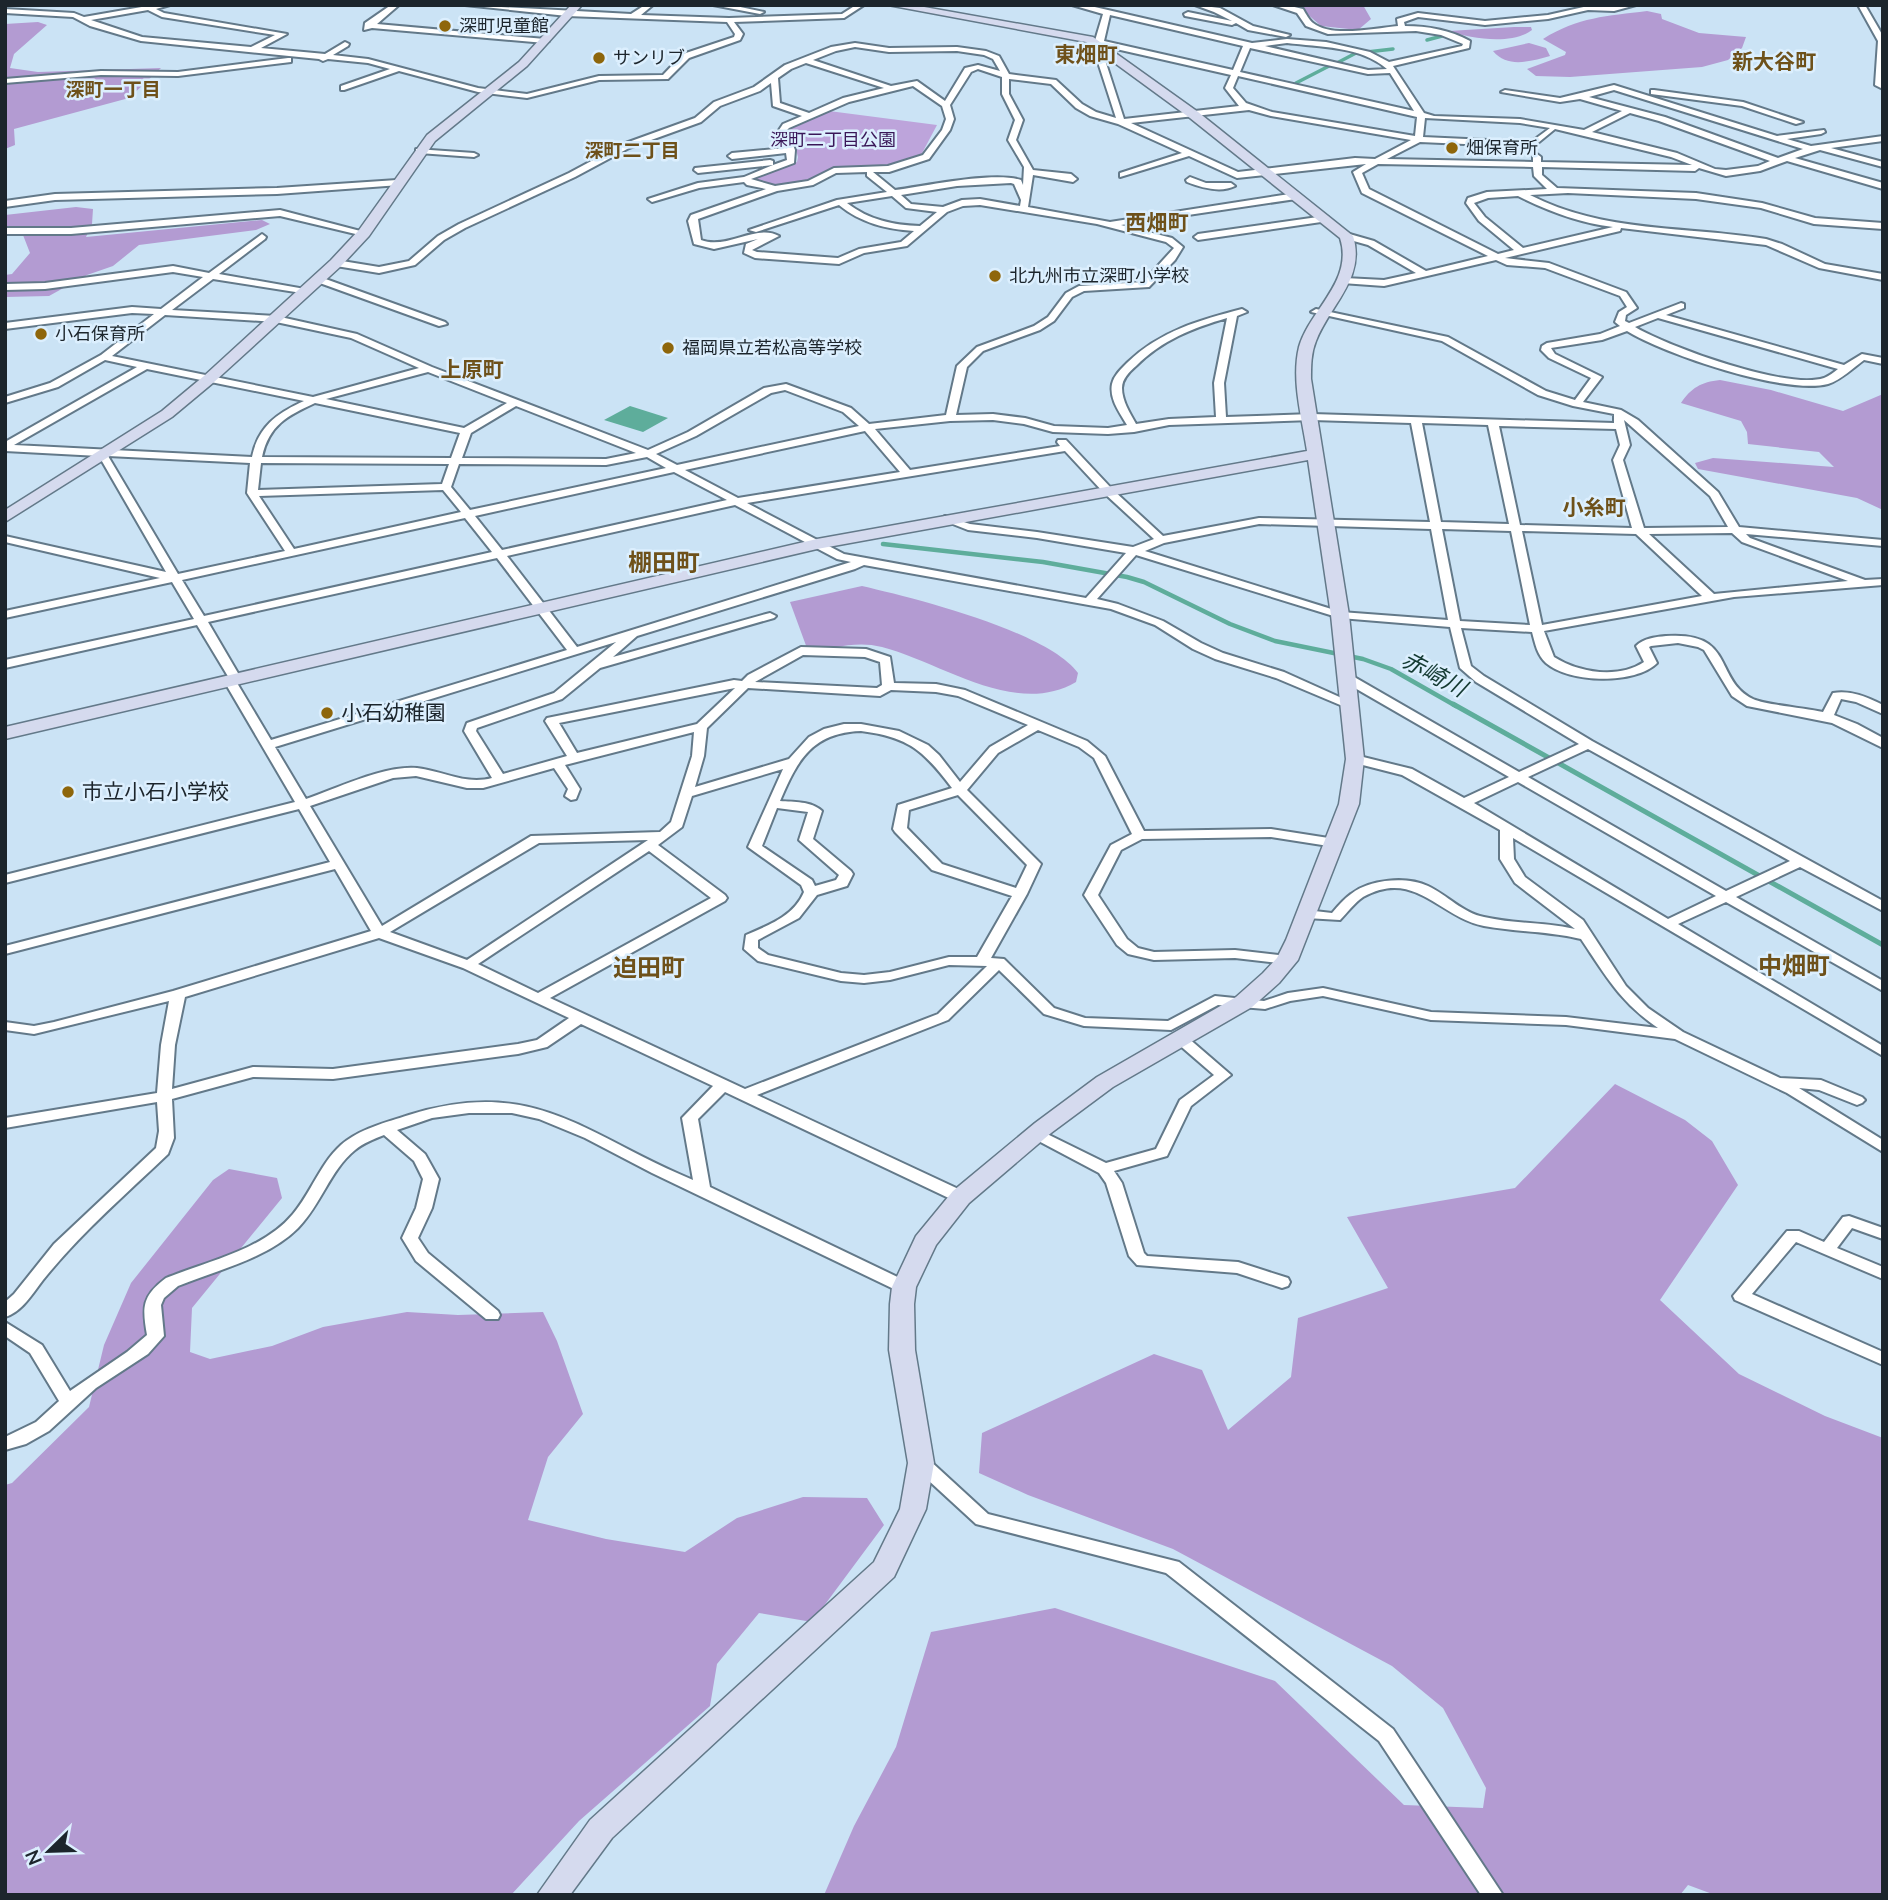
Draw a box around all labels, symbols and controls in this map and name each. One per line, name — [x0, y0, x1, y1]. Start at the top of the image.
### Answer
place label: 深町児童館 — [459, 14, 549, 37]
marker: 深町児童館 — [437, 18, 453, 34]
district label: 東畑町 — [1055, 41, 1118, 67]
place label: サンリブ — [613, 46, 685, 69]
district label: 新大谷町 — [1732, 48, 1816, 74]
marker: サンリブ — [591, 50, 607, 66]
district label: 深町一丁目 — [65, 77, 161, 101]
park label: 深町二丁目公園 — [770, 128, 896, 151]
place label: 畑保育所 — [1466, 136, 1538, 159]
district label: 深町二丁目 — [584, 138, 680, 162]
marker: 畑保育所 — [1444, 140, 1460, 156]
district label: 西畑町 — [1126, 209, 1189, 235]
place label: 北九州市立深町小学校 — [1009, 264, 1189, 287]
marker: 北九州市立深町小学校 — [987, 268, 1003, 284]
place label: 小石保育所 — [55, 322, 145, 345]
marker: 小石保育所 — [33, 326, 49, 342]
place label: 福岡県立若松高等学校 — [682, 336, 862, 359]
marker: 福岡県立若松高等学校 — [660, 340, 676, 356]
district label: 上原町 — [441, 356, 504, 382]
district label: 小糸町 — [1563, 494, 1626, 520]
district label: 棚田町 — [628, 547, 700, 577]
water label: 赤崎川 — [1397, 645, 1474, 704]
place label: 小石幼稚園 — [341, 699, 446, 725]
marker: 小石幼稚園 — [319, 705, 335, 721]
place label: 市立小石小学校 — [82, 778, 229, 804]
marker: 市立小石小学校 — [60, 784, 76, 800]
district label: 中畑町 — [1758, 950, 1830, 980]
district label: 迫田町 — [613, 952, 685, 982]
north arrow — [14, 1816, 84, 1886]
text: N — [20, 1846, 47, 1869]

